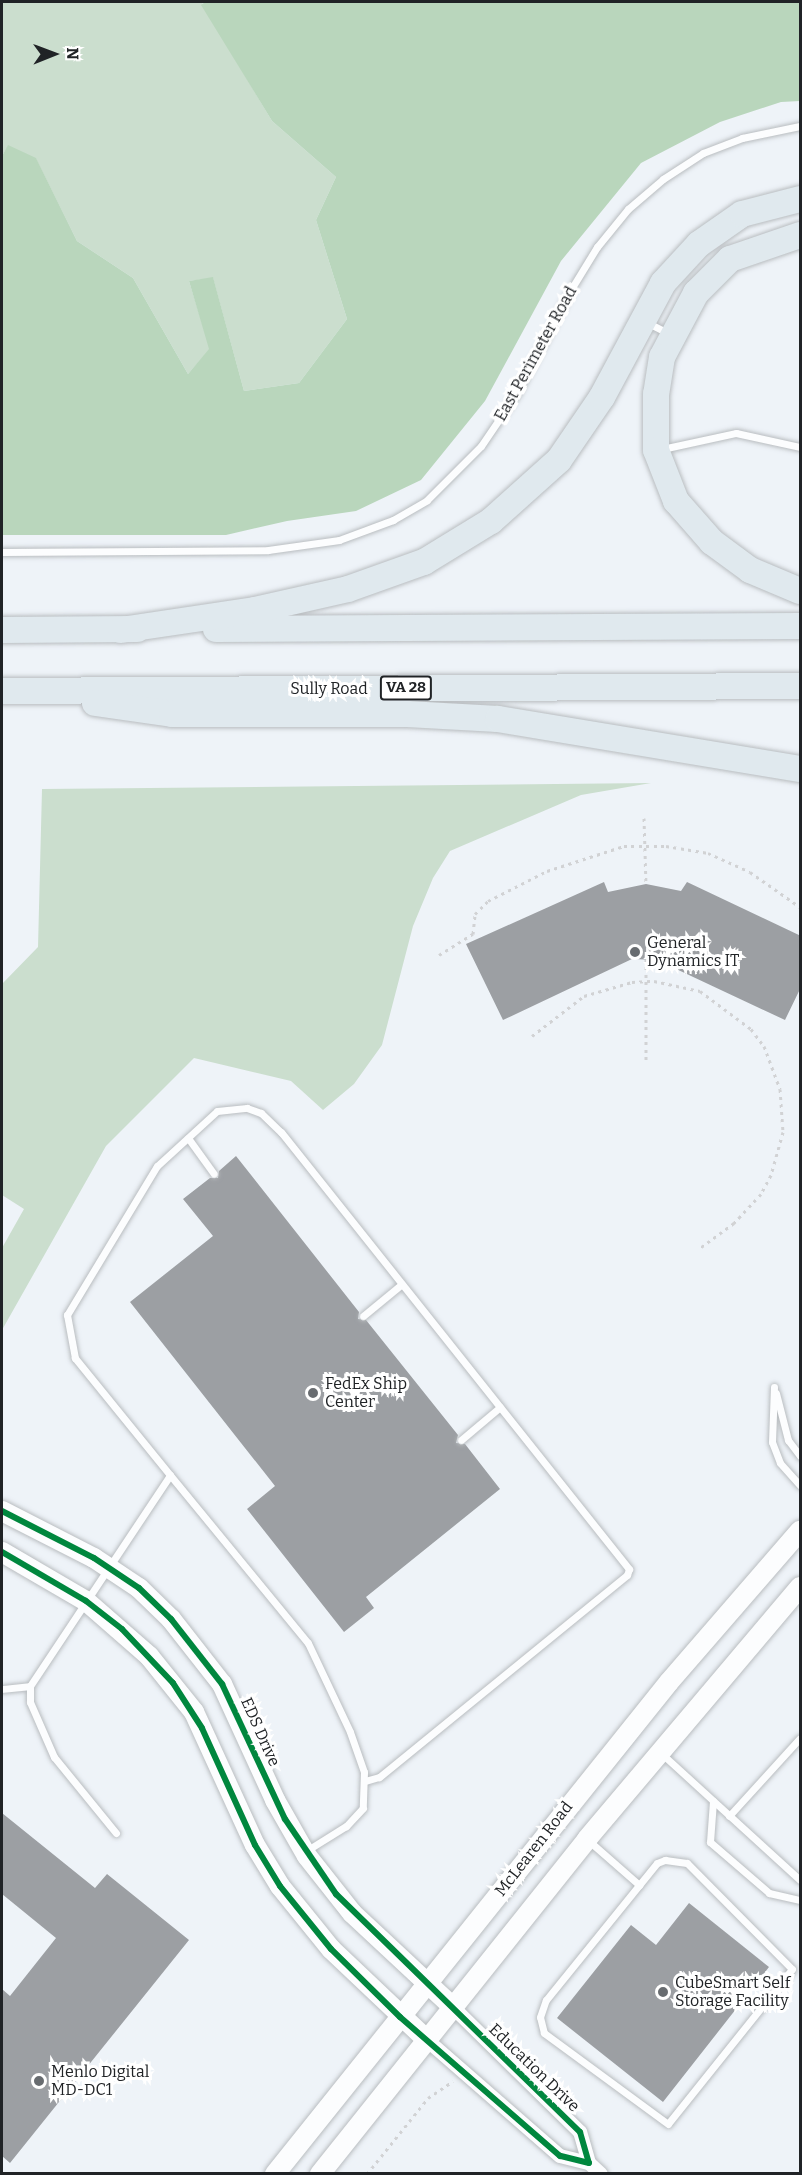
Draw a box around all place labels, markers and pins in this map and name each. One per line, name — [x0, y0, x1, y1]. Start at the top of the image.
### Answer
place label: General Dynamics IT — [647, 933, 739, 971]
marker: General Dynamics IT — [628, 945, 642, 959]
place label: FedEx Ship Center — [325, 1374, 407, 1412]
marker: FedEx Ship Center — [306, 1386, 320, 1400]
place label: CubeSmart Self Storage Facility — [675, 1973, 790, 2011]
marker: CubeSmart Self Storage Facility — [656, 1985, 670, 1999]
place label: Menlo Digital MD-DC1 — [51, 2062, 149, 2100]
marker: Menlo Digital MD-DC1 — [32, 2074, 46, 2088]

